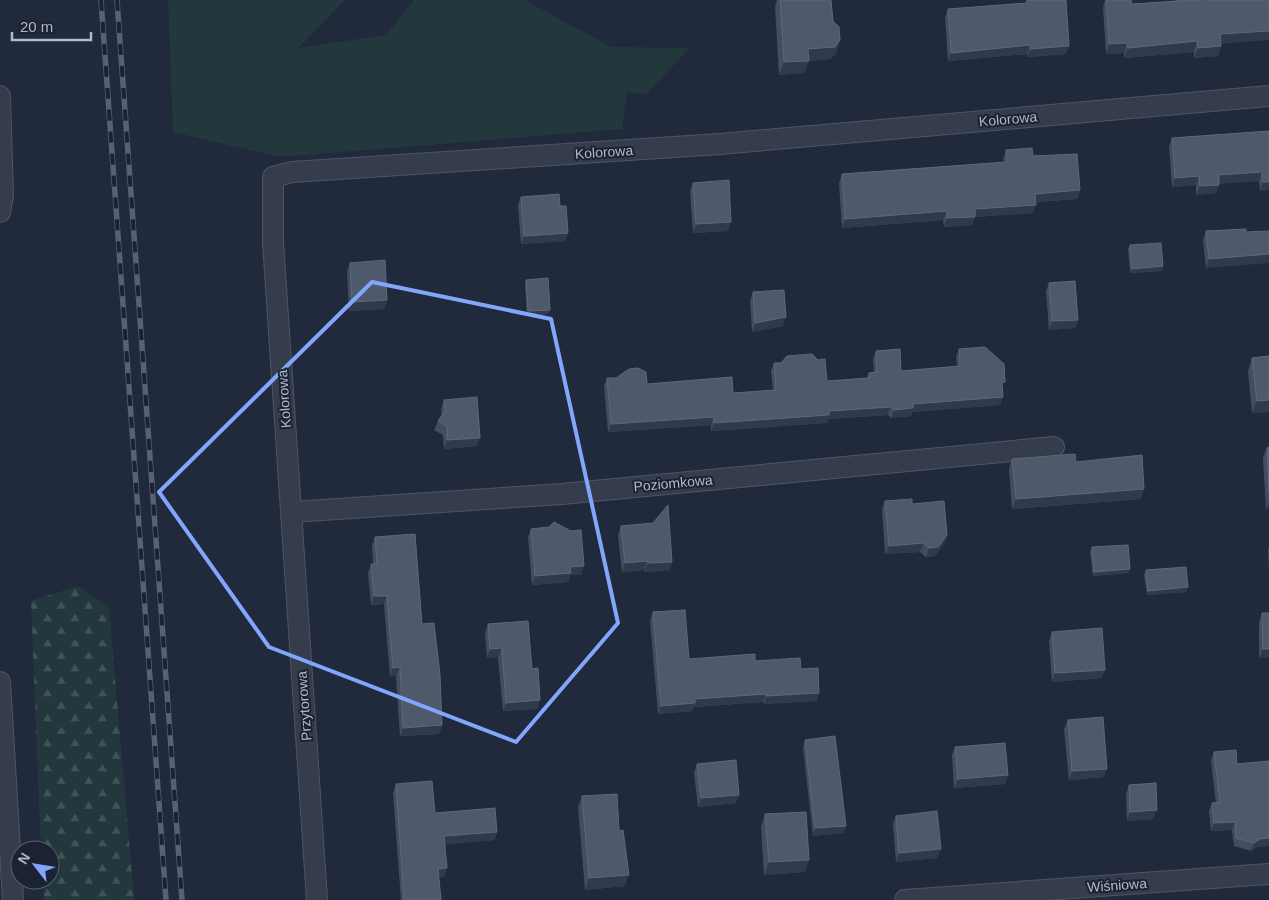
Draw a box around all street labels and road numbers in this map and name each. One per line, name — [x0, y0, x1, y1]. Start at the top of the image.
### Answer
street label: Kolorowa — [978, 108, 1038, 130]
street label: Kolorowa — [574, 142, 634, 162]
street label: Kolorowa — [274, 369, 294, 429]
street label: Poziomkowa — [633, 472, 713, 494]
street label: Przytorowa — [294, 670, 314, 741]
street label: Wiśniowa — [1087, 875, 1148, 895]

